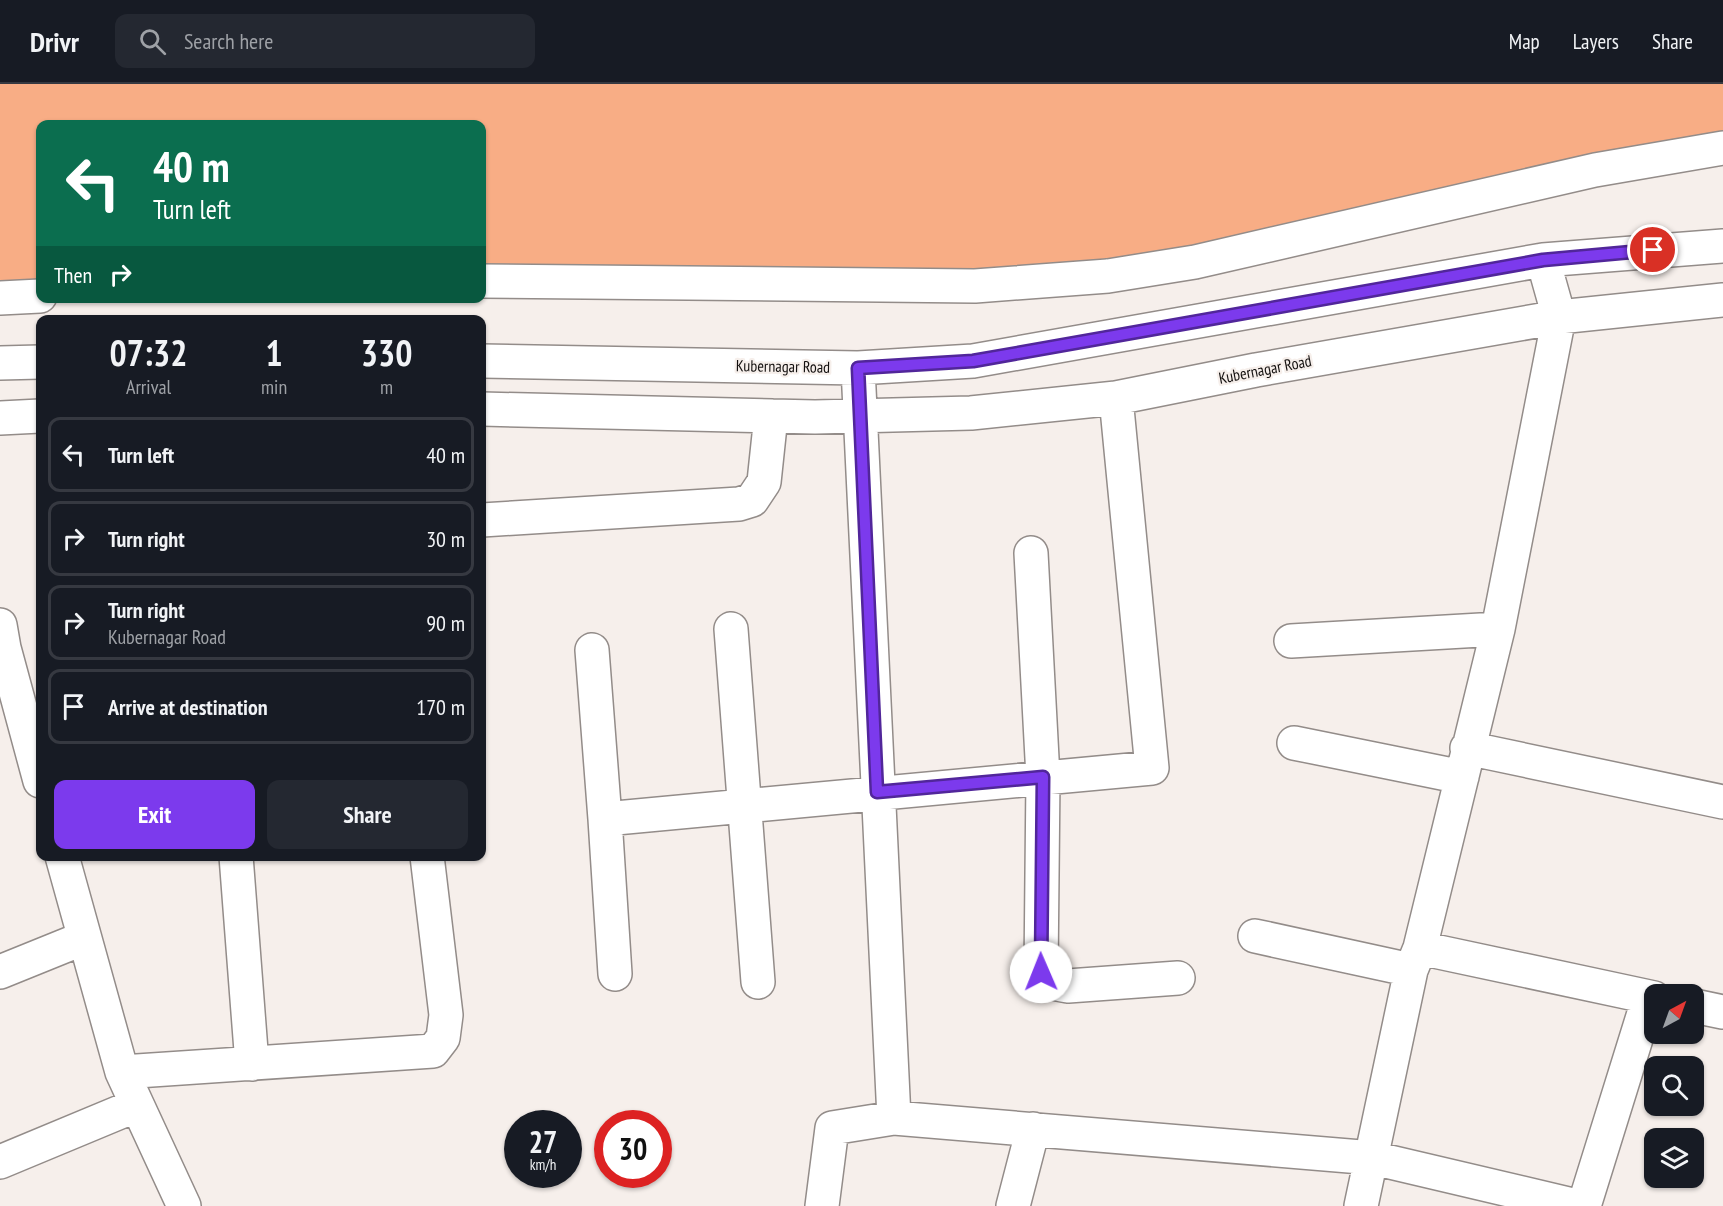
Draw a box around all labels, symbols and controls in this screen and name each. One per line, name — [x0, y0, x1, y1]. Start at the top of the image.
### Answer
search box — [115, 14, 535, 68]
text: Drivr — [30, 23, 79, 60]
icon: search — [136, 25, 169, 58]
text: Search here — [184, 27, 273, 55]
text: Map — [1509, 28, 1540, 55]
text: Layers — [1573, 28, 1619, 55]
text: Share — [1652, 28, 1693, 55]
text: 40 m — [153, 139, 230, 194]
icon: left — [54, 144, 132, 222]
text: Turn left — [153, 192, 231, 226]
pin — [1627, 224, 1678, 275]
icon: arrive — [1636, 233, 1669, 266]
icon: right — [104, 258, 137, 291]
text: Then — [54, 261, 92, 289]
text: 07:32 — [110, 329, 187, 376]
text: 1 — [265, 329, 283, 376]
text: 330 — [361, 329, 412, 376]
street label: Kubernagar Road — [1217, 350, 1313, 388]
street label: Kubernagar Road — [736, 355, 830, 377]
text: Arrival — [126, 374, 171, 400]
text: min — [261, 374, 287, 400]
text: m — [380, 374, 393, 400]
icon: left — [57, 438, 90, 471]
text: Turn left — [108, 441, 174, 469]
text: 40 m — [426, 441, 465, 469]
icon: right — [57, 522, 90, 555]
text: Turn right — [108, 525, 185, 553]
text: 30 m — [426, 525, 465, 553]
text: Turn right — [108, 596, 185, 624]
icon: right — [57, 606, 90, 639]
text: 90 m — [426, 609, 465, 637]
text: Kubernagar Road — [108, 624, 226, 650]
icon: arrive — [57, 690, 90, 723]
text: Arrive at destination — [108, 693, 268, 721]
text: 170 m — [416, 693, 465, 721]
button: Exit — [54, 780, 255, 849]
button: Share — [267, 780, 468, 849]
position arrow — [1009, 940, 1073, 1004]
north arrow — [1644, 984, 1704, 1044]
map controls — [1644, 984, 1704, 1188]
button: search — [1644, 1056, 1704, 1116]
speed limit sign: 30 — [594, 1110, 672, 1188]
text: 27 — [529, 1122, 557, 1161]
button: layers — [1644, 1128, 1704, 1188]
text: km/h — [530, 1155, 556, 1174]

